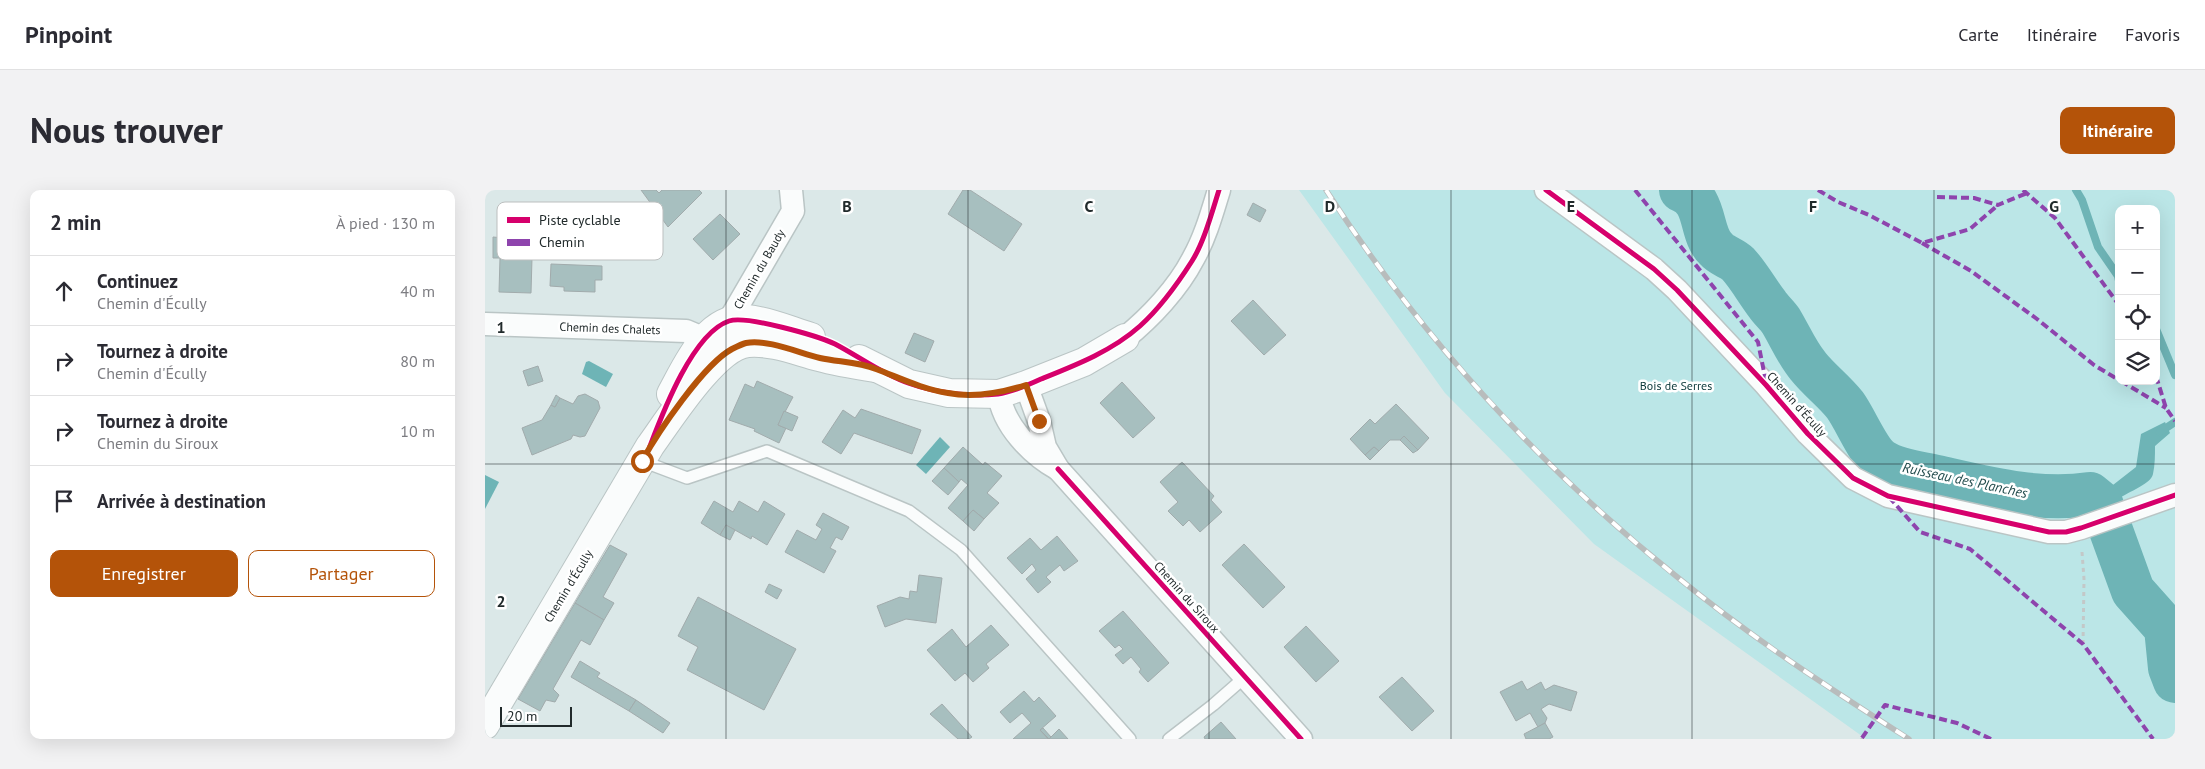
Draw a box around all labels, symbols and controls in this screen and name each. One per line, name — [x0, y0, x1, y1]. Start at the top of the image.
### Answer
text: Pinpoint — [25, 19, 112, 50]
text: Carte — [1958, 23, 1999, 46]
text: Itinéraire — [2027, 23, 2097, 46]
text: Favoris — [2125, 23, 2180, 46]
text: Nous trouver — [30, 107, 223, 153]
button: Itinéraire — [2060, 107, 2175, 154]
text: B — [842, 196, 852, 216]
text: C — [1085, 196, 1094, 216]
text: D — [1325, 196, 1335, 216]
text: E — [1567, 196, 1575, 216]
text: F — [1809, 196, 1817, 216]
text: G — [2049, 196, 2059, 216]
legend — [497, 202, 663, 260]
map controls — [2115, 205, 2160, 385]
button: + — [2115, 205, 2160, 250]
text: 2 min — [50, 209, 101, 236]
text: Piste cyclable — [539, 211, 621, 229]
text: À pied · 130 m — [336, 213, 435, 233]
street label: Chemin du Baudy — [730, 226, 788, 312]
text: Chemin — [539, 233, 585, 251]
button: − — [2115, 250, 2160, 295]
text: Continuez — [97, 269, 178, 293]
icon: ahead — [50, 277, 78, 305]
text: 40 m — [400, 281, 435, 301]
text: Chemin d'Écully — [97, 293, 207, 313]
button: locate — [2115, 295, 2160, 340]
text: 1 — [496, 317, 506, 337]
street label: Chemin des Chalets — [559, 319, 661, 337]
text: Tournez à droite — [97, 339, 228, 363]
button: layers — [2115, 340, 2160, 385]
icon: right — [50, 347, 78, 375]
text: 80 m — [400, 351, 435, 371]
text: Chemin d'Écully — [97, 363, 207, 383]
street label: Chemin d'Écully — [1764, 368, 1830, 440]
park label: Bois de Serres — [1640, 378, 1712, 393]
text: Tournez à droite — [97, 409, 228, 433]
route end — [1028, 410, 1051, 433]
icon: right — [50, 417, 78, 445]
text: 10 m — [400, 421, 435, 441]
text: Chemin du Siroux — [97, 433, 219, 453]
route start — [631, 450, 654, 473]
water label: Ruisseau des Planches — [1901, 458, 2030, 502]
icon: arrive — [50, 487, 78, 515]
text: Arrivée à destination — [97, 489, 266, 513]
street label: Chemin d'Écully — [540, 547, 596, 625]
button: Enregistrer — [50, 550, 238, 597]
button: Partager — [248, 550, 435, 597]
street label: Chemin du Siroux — [1151, 558, 1223, 636]
text: 2 — [496, 591, 506, 611]
scale bar — [500, 704, 573, 727]
text: 20 m — [507, 707, 537, 725]

